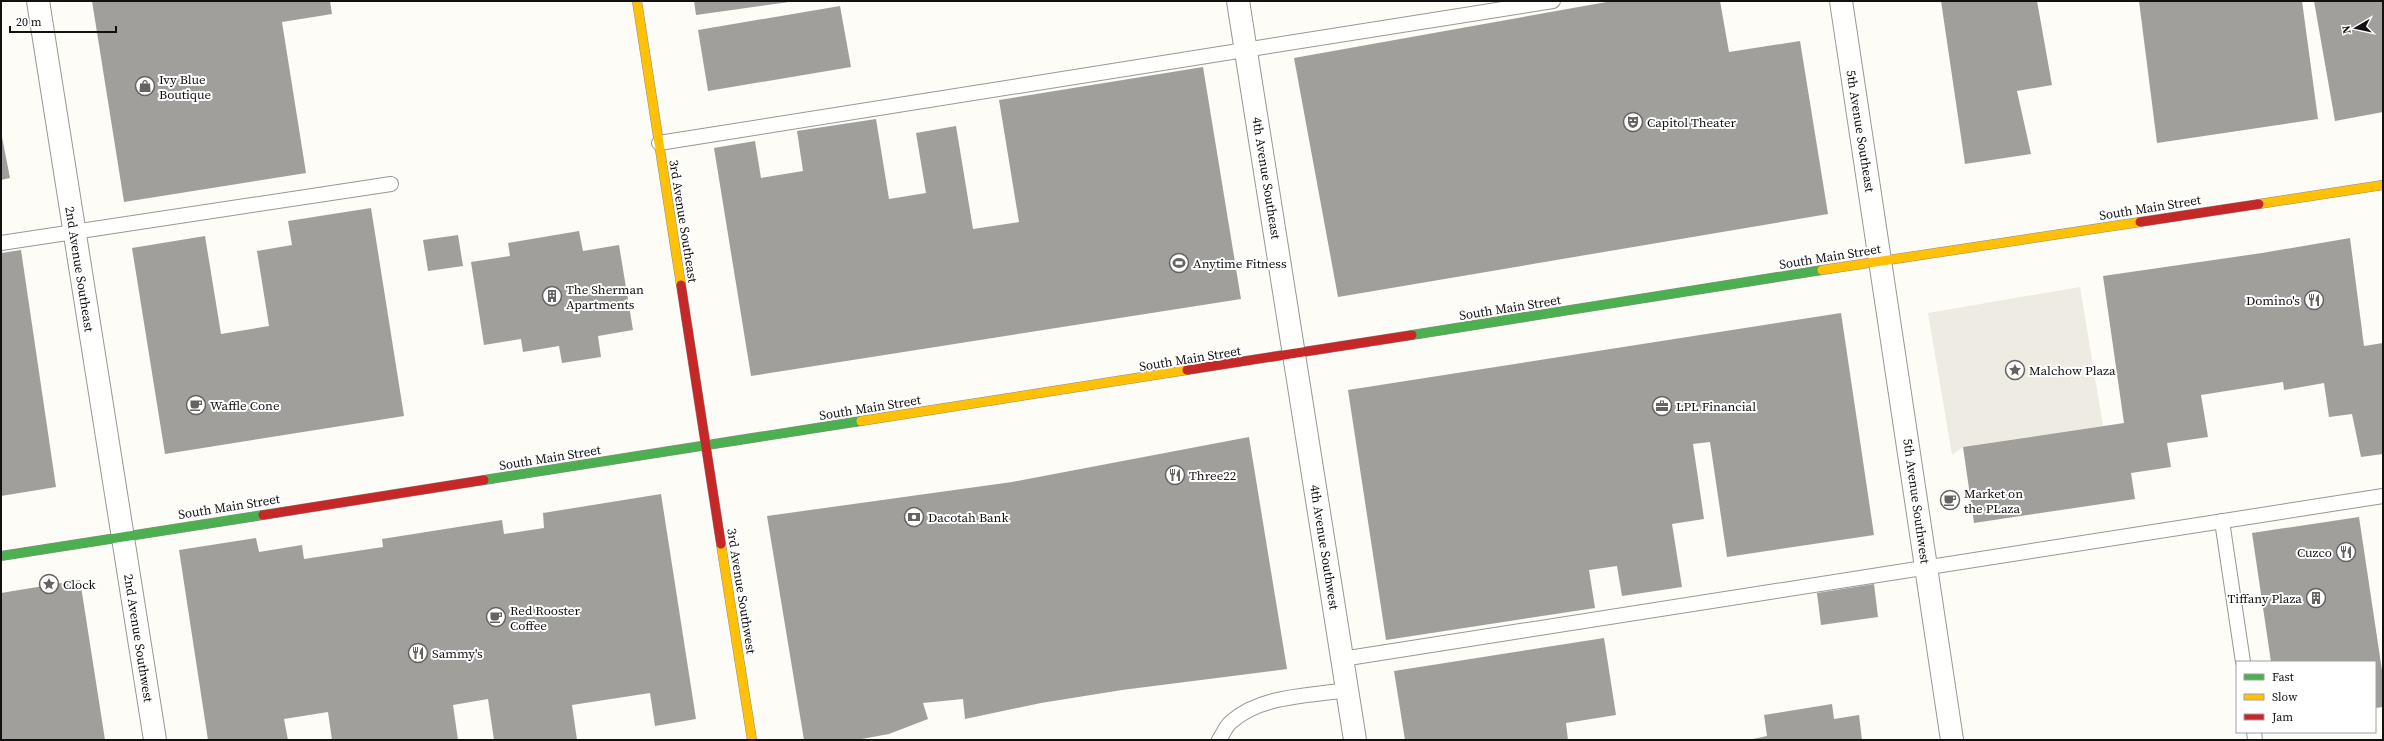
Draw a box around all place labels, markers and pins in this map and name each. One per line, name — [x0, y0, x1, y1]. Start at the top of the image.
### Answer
place label: Ivy Blue Boutique — [159, 71, 212, 103]
shop icon: Ivy Blue Boutique — [134, 75, 156, 97]
theatre icon: Capitol Theater — [1622, 111, 1644, 133]
place label: Capitol Theater — [1647, 114, 1737, 131]
sports icon: Anytime Fitness — [1168, 252, 1190, 274]
place label: Anytime Fitness — [1193, 255, 1287, 272]
place label: The Sherman Apartments — [566, 281, 644, 313]
building icon: The Sherman Apartments — [541, 285, 563, 307]
restaurant icon: Domino's — [2303, 289, 2325, 311]
place label: Domino's — [2246, 292, 2300, 309]
place icon: Malchow Plaza — [2004, 359, 2026, 381]
place label: Malchow Plaza — [2029, 362, 2116, 379]
cafe icon: Waffle Cone — [185, 394, 207, 416]
office icon: LPL Financial — [1651, 395, 1673, 417]
place label: Waffle Cone — [210, 397, 280, 414]
place label: LPL Financial — [1676, 398, 1756, 415]
restaurant icon: Three22 — [1164, 464, 1186, 486]
place label: Three22 — [1189, 467, 1236, 484]
place label: Market on the PLaza — [1964, 485, 2023, 517]
cafe icon: Market on the PLaza — [1939, 489, 1961, 511]
bank icon: Dacotah Bank — [903, 506, 925, 528]
place label: Dacotah Bank — [928, 509, 1009, 526]
restaurant icon: Cuzco — [2335, 541, 2357, 563]
place label: Cuzco — [2297, 544, 2332, 561]
place icon: Clock — [38, 573, 60, 595]
place label: Clock — [63, 576, 96, 593]
building icon: Tiffany Plaza — [2305, 587, 2327, 609]
place label: Tiffany Plaza — [2227, 590, 2302, 607]
place label: Red Rooster Coffee — [510, 602, 580, 634]
cafe icon: Red Rooster Coffee — [485, 606, 507, 628]
restaurant icon: Sammy's — [407, 642, 429, 664]
place label: Sammy's — [432, 645, 483, 662]

